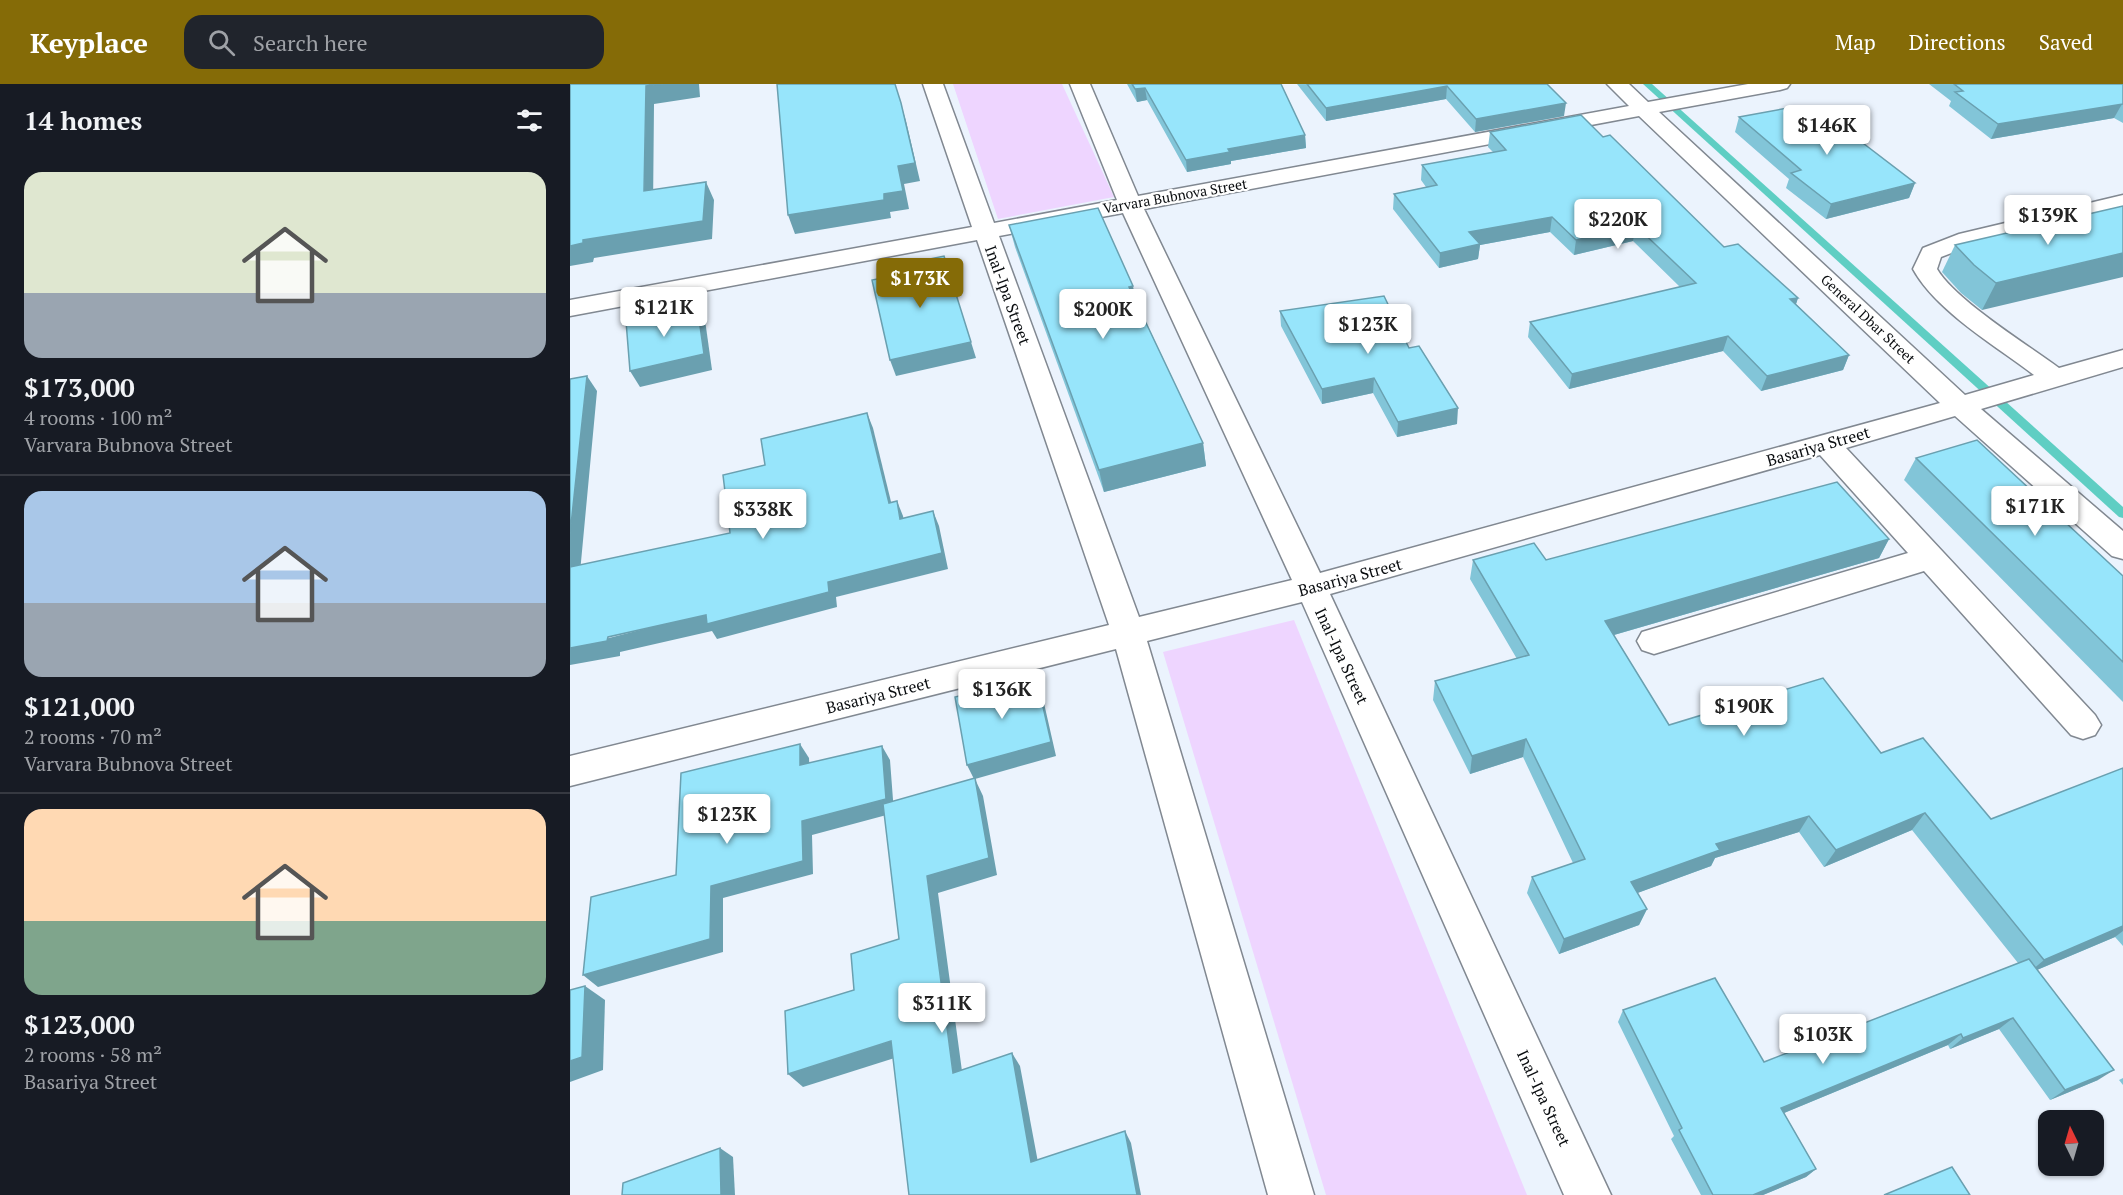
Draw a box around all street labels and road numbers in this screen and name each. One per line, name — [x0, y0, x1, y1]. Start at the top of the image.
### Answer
street label: Varvara Bubnova Street — [1101, 173, 1249, 218]
street label: Inal-Ipa Street — [980, 242, 1036, 348]
street label: General Dbar Street — [1817, 270, 1920, 368]
street label: Basariya Street — [1764, 421, 1872, 471]
street label: Basariya Street — [1296, 553, 1404, 601]
street label: Inal-Ipa Street — [1310, 604, 1374, 708]
street label: Basariya Street — [824, 671, 932, 719]
street label: Inal-Ipa Street — [1512, 1046, 1576, 1150]

